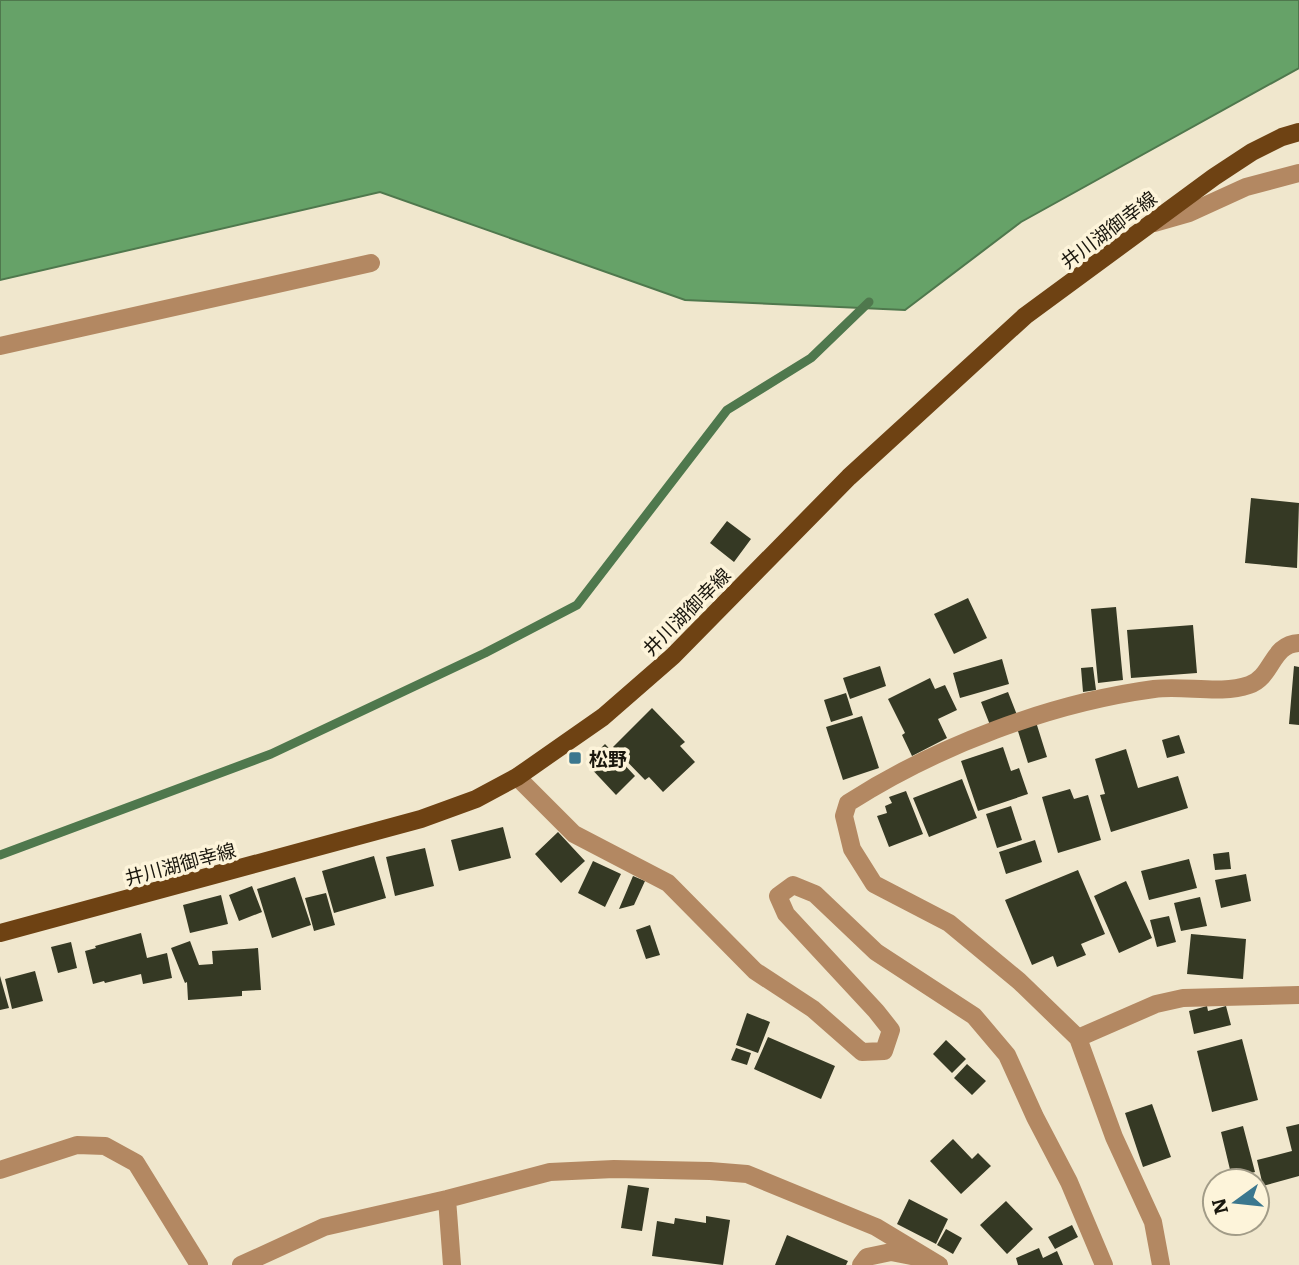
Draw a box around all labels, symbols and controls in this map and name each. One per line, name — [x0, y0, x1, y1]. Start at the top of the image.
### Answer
street label: 井川湖御幸線 — [1054, 184, 1162, 274]
street label: 井川湖御幸線 — [636, 561, 736, 661]
place label: 松野 — [589, 744, 627, 772]
marker: 松野 — [567, 750, 583, 766]
street label: 井川湖御幸線 — [121, 835, 239, 891]
north arrow — [1201, 1167, 1271, 1237]
text: N — [1203, 1195, 1234, 1218]

